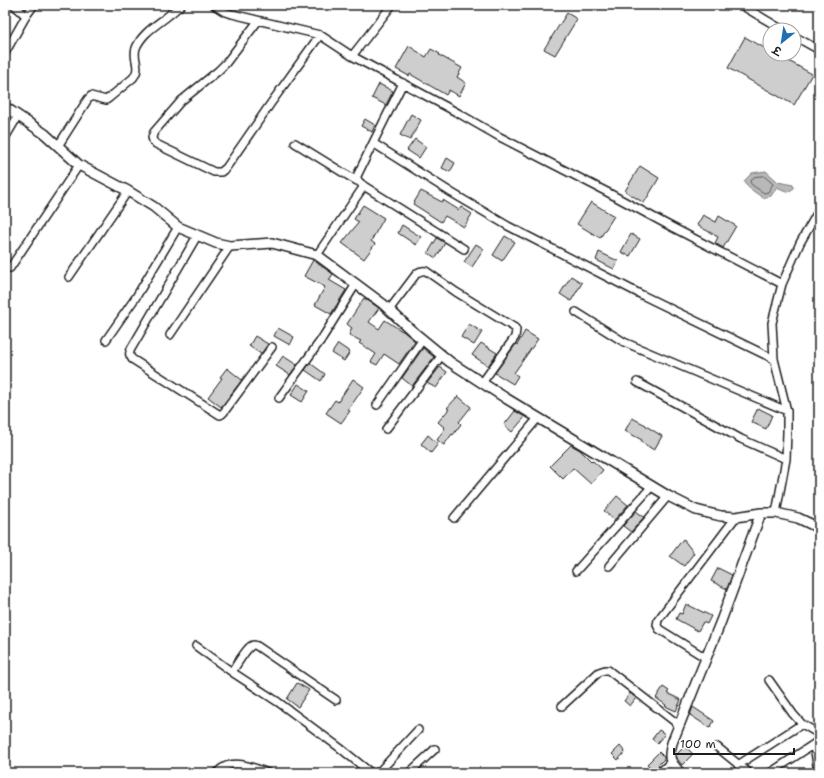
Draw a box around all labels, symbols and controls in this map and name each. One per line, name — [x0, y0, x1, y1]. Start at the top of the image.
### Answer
north arrow — [762, 22, 802, 62]
text: उ — [769, 41, 785, 59]
scale bar — [674, 730, 794, 756]
text: 100 m — [680, 736, 716, 752]

